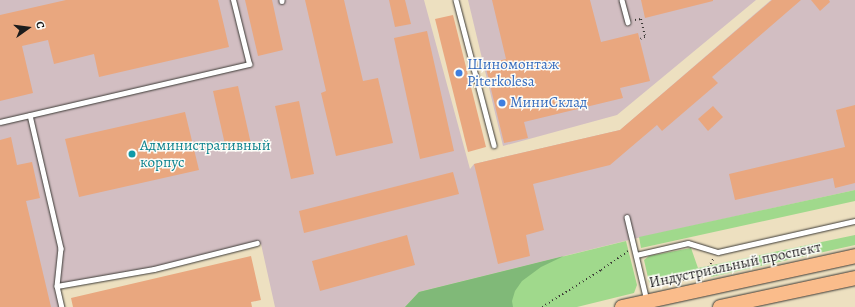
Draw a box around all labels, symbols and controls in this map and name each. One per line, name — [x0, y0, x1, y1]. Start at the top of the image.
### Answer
north arrow — [8, 8, 48, 48]
text: С — [32, 20, 48, 30]
place label: Шиномонтаж Piterkolesa — [467, 55, 559, 90]
marker: Шиномонтаж Piterkolesa — [454, 68, 464, 78]
place label: МиниСклад — [510, 94, 587, 112]
marker: МиниСклад — [497, 98, 507, 108]
place label: Административный корпус — [140, 136, 271, 171]
marker: Административный корпус — [127, 149, 137, 159]
street label: Индустриальный проспект — [647, 238, 823, 292]

